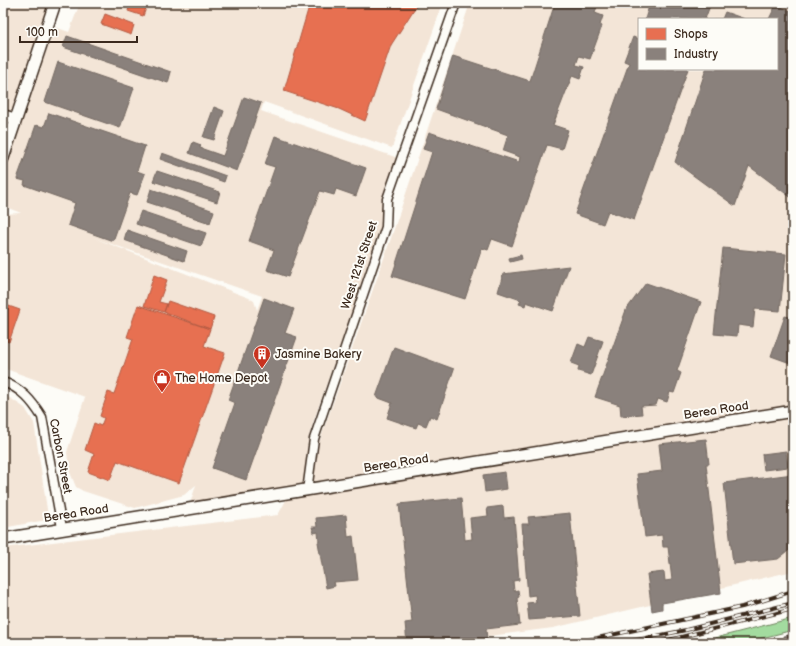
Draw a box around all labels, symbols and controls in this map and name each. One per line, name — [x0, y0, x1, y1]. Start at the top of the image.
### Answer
scale bar — [20, 18, 137, 44]
legend — [638, 18, 778, 70]
text: 100 m — [26, 25, 58, 40]
text: Shops — [674, 27, 708, 42]
text: Industry — [674, 47, 719, 62]
street label: West 121st Street — [338, 219, 381, 311]
building icon: Jasmine Bakery — [252, 344, 272, 369]
place label: Jasmine Bakery — [275, 347, 362, 362]
shop icon: The Home Depot — [152, 368, 172, 393]
place label: The Home Depot — [175, 371, 268, 386]
street label: Berea Road — [683, 398, 750, 423]
street label: Carbon Street — [46, 417, 75, 495]
street label: Berea Road — [363, 451, 430, 476]
street label: Berea Road — [43, 501, 110, 526]

